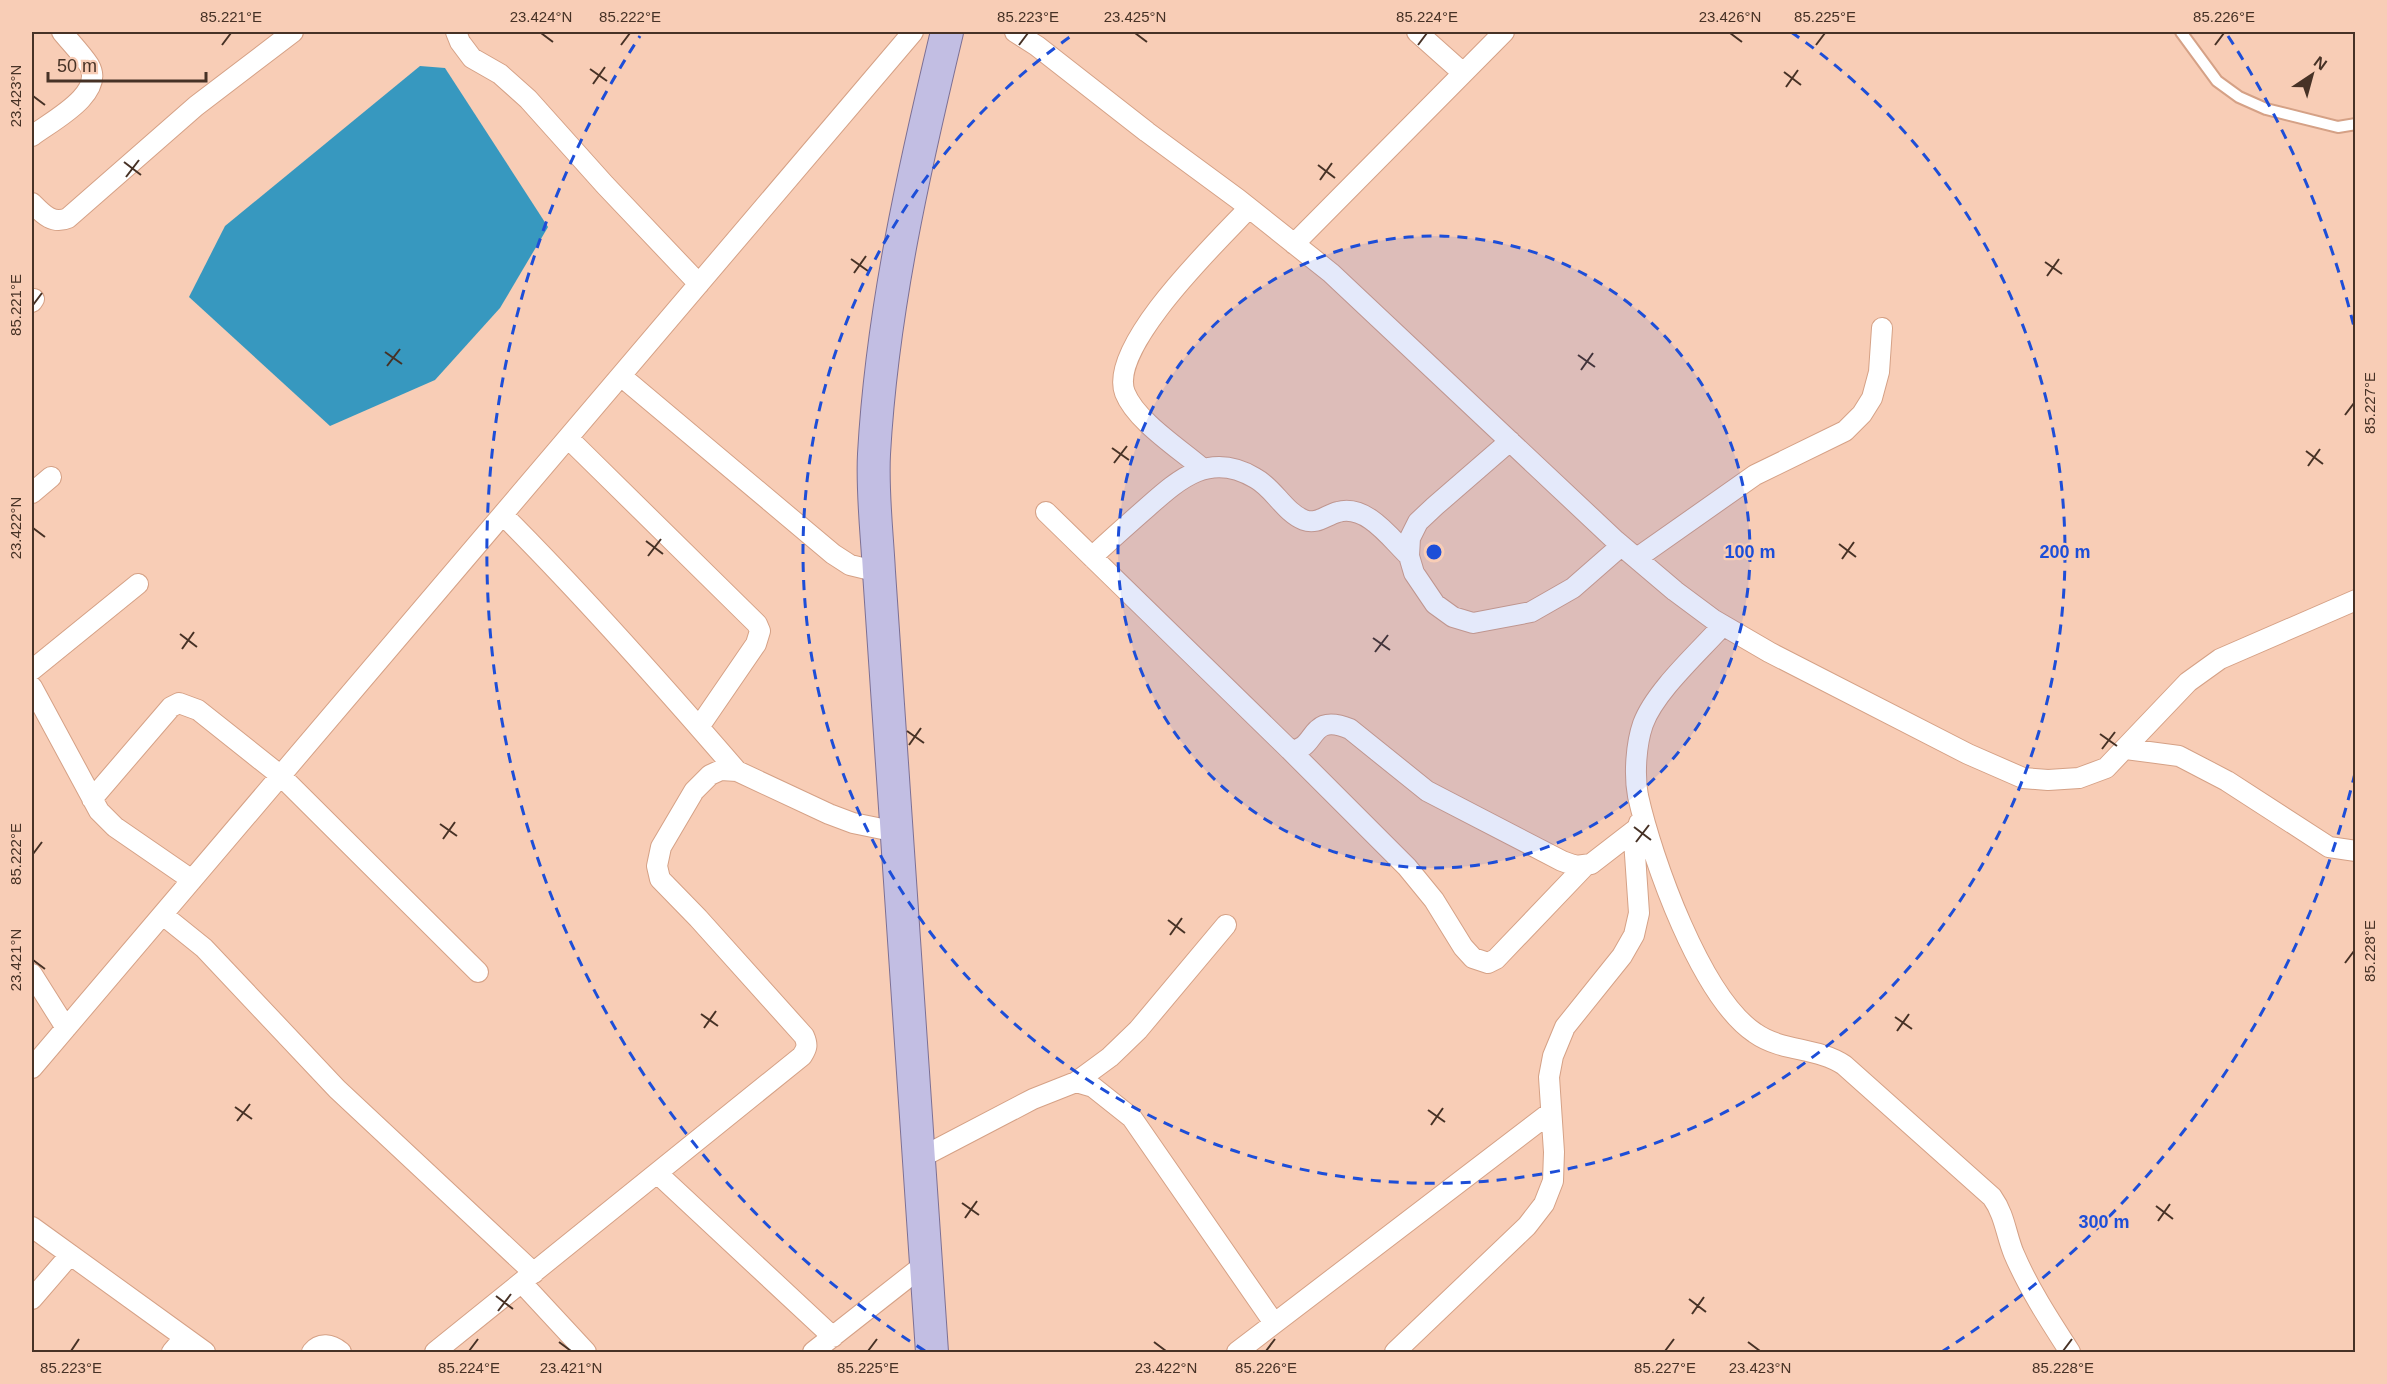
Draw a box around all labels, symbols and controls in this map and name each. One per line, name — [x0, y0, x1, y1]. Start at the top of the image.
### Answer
text: 85.221°E — [200, 8, 262, 25]
text: 23.424°N — [510, 8, 572, 25]
text: 85.222°E — [599, 8, 661, 25]
text: 85.223°E — [997, 8, 1059, 25]
text: 23.425°N — [1104, 8, 1166, 25]
text: 85.224°E — [1396, 8, 1458, 25]
text: 23.426°N — [1699, 8, 1761, 25]
text: 85.225°E — [1794, 8, 1856, 25]
text: 85.226°E — [2193, 8, 2255, 25]
scale bar — [48, 45, 206, 83]
north arrow — [2282, 45, 2342, 105]
text: N — [2311, 53, 2330, 74]
text: 50 m — [57, 56, 97, 76]
text: 23.423°N — [7, 65, 24, 127]
text: 85.221°E — [7, 274, 24, 336]
text: 85.227°E — [2361, 372, 2378, 434]
text: 23.422°N — [7, 497, 24, 559]
centre of rings — [1424, 542, 1444, 562]
text: 100 m — [1724, 542, 1776, 562]
text: 200 m — [2039, 542, 2091, 562]
text: 85.222°E — [7, 823, 24, 885]
text: 85.228°E — [2361, 920, 2378, 982]
text: 23.421°N — [7, 929, 24, 991]
text: 300 m — [2078, 1212, 2130, 1232]
text: 85.223°E — [40, 1359, 102, 1376]
text: 85.224°E — [438, 1359, 500, 1376]
text: 23.421°N — [540, 1359, 602, 1376]
text: 85.225°E — [837, 1359, 899, 1376]
text: 23.422°N — [1135, 1359, 1197, 1376]
text: 85.226°E — [1235, 1359, 1297, 1376]
text: 85.227°E — [1634, 1359, 1696, 1376]
text: 23.423°N — [1729, 1359, 1791, 1376]
text: 85.228°E — [2032, 1359, 2094, 1376]

